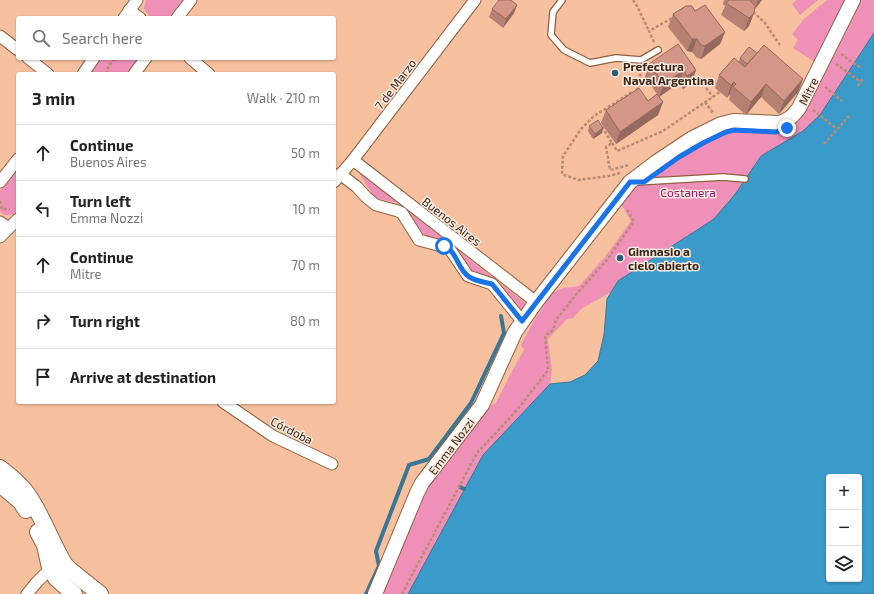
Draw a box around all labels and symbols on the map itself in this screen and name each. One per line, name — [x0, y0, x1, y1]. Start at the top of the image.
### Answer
street label: 7 de Marzo — [371, 56, 419, 112]
place label: Prefectura Naval Argentina — [623, 59, 714, 87]
marker: Prefectura Naval Argentina — [610, 68, 620, 78]
street label: Mitre — [795, 75, 821, 107]
route end — [778, 119, 796, 137]
park label: Costanera — [660, 185, 716, 199]
street label: Buenos Aires — [420, 194, 484, 248]
route start — [435, 237, 453, 255]
place label: Gimnasio a cielo abierto — [628, 244, 699, 272]
marker: Gimnasio a cielo abierto — [615, 253, 625, 263]
street label: Córdoba — [269, 413, 315, 447]
street label: Emma Nozzi — [425, 415, 477, 477]

